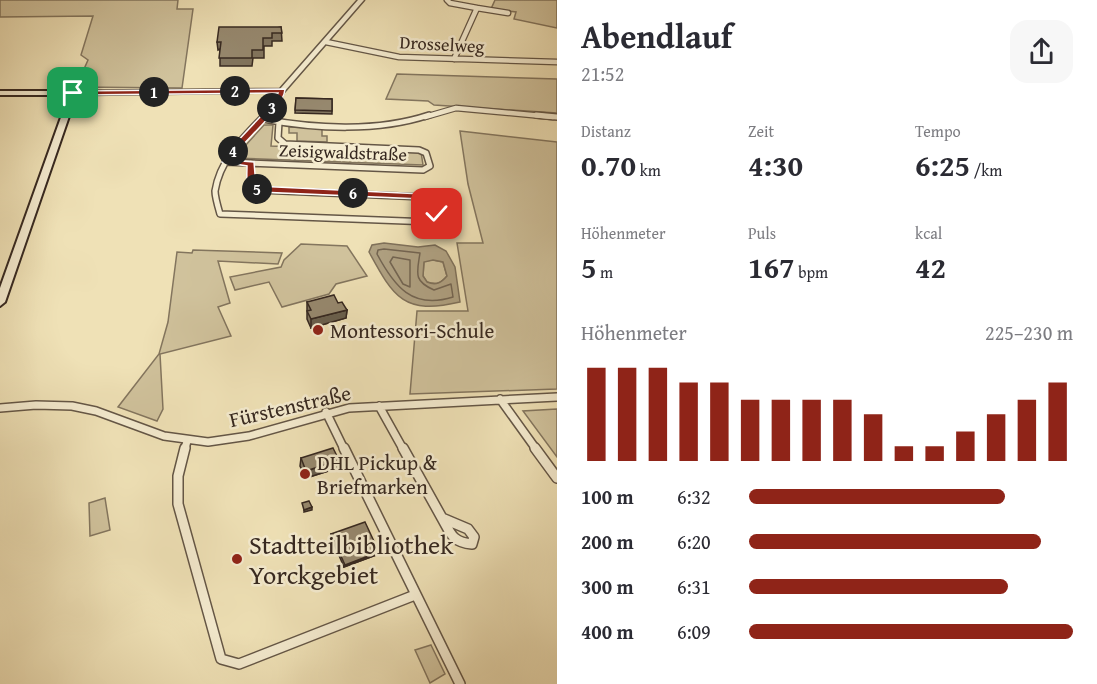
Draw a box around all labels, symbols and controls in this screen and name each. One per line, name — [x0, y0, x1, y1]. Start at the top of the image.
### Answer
text: Abendlauf — [581, 12, 732, 60]
button: share — [1010, 20, 1073, 83]
street label: Drosselweg — [399, 28, 485, 60]
text: 21:52 — [581, 59, 624, 88]
pin — [47, 67, 98, 118]
icon: arrive — [56, 76, 89, 109]
pin: 2 — [220, 76, 250, 106]
pin: 1 — [139, 77, 169, 107]
text: 2 — [231, 79, 239, 103]
text: 1 — [150, 80, 158, 104]
pin: 3 — [257, 93, 287, 123]
text: 3 — [268, 96, 276, 120]
text: Distanz — [581, 119, 631, 143]
text: Zeit — [748, 119, 774, 143]
text: Tempo — [915, 119, 961, 143]
pin: 4 — [218, 136, 248, 166]
street label: Zeisigwaldstraße — [278, 136, 408, 168]
text: 4 — [229, 139, 237, 163]
text: 0.70 — [581, 143, 636, 187]
text: 4:30 — [748, 143, 803, 187]
text: 6:25 — [915, 143, 970, 187]
text: km — [636, 158, 661, 182]
text: /km — [970, 158, 1002, 182]
pin: 5 — [242, 174, 272, 204]
text: 5 — [253, 177, 261, 201]
pin: 6 — [338, 178, 368, 208]
text: 6 — [349, 181, 357, 205]
pin — [411, 188, 462, 239]
icon: check — [420, 197, 453, 230]
text: Höhenmeter — [581, 221, 666, 245]
text: Puls — [748, 221, 776, 245]
text: kcal — [915, 221, 942, 245]
text: 5 — [581, 245, 597, 289]
text: 167 — [748, 245, 795, 289]
text: 42 — [915, 245, 946, 289]
text: m — [597, 260, 613, 284]
text: bpm — [795, 260, 828, 284]
place label: Montessori-Schule — [330, 315, 494, 346]
text: Höhenmeter — [581, 318, 687, 347]
text: 225–230 m — [985, 318, 1073, 347]
marker: Montessori-Schule — [311, 323, 325, 337]
street label: Fürstenstraße — [226, 377, 354, 435]
place label: DHL Pickup & Briefmarken — [317, 447, 438, 502]
marker: DHL Pickup & Briefmarken — [298, 467, 312, 481]
text: 100 m — [581, 482, 634, 511]
text: 6:32 — [677, 482, 711, 511]
place label: Stadtteilbibliothek Yorckgebiet — [249, 525, 454, 594]
text: 200 m — [581, 527, 634, 556]
text: 6:20 — [677, 527, 711, 556]
marker: Stadtteilbibliothek Yorckgebiet — [230, 552, 244, 566]
text: 300 m — [581, 572, 634, 601]
text: 6:31 — [677, 572, 711, 601]
text: 400 m — [581, 617, 634, 646]
text: 6:09 — [677, 617, 711, 646]

